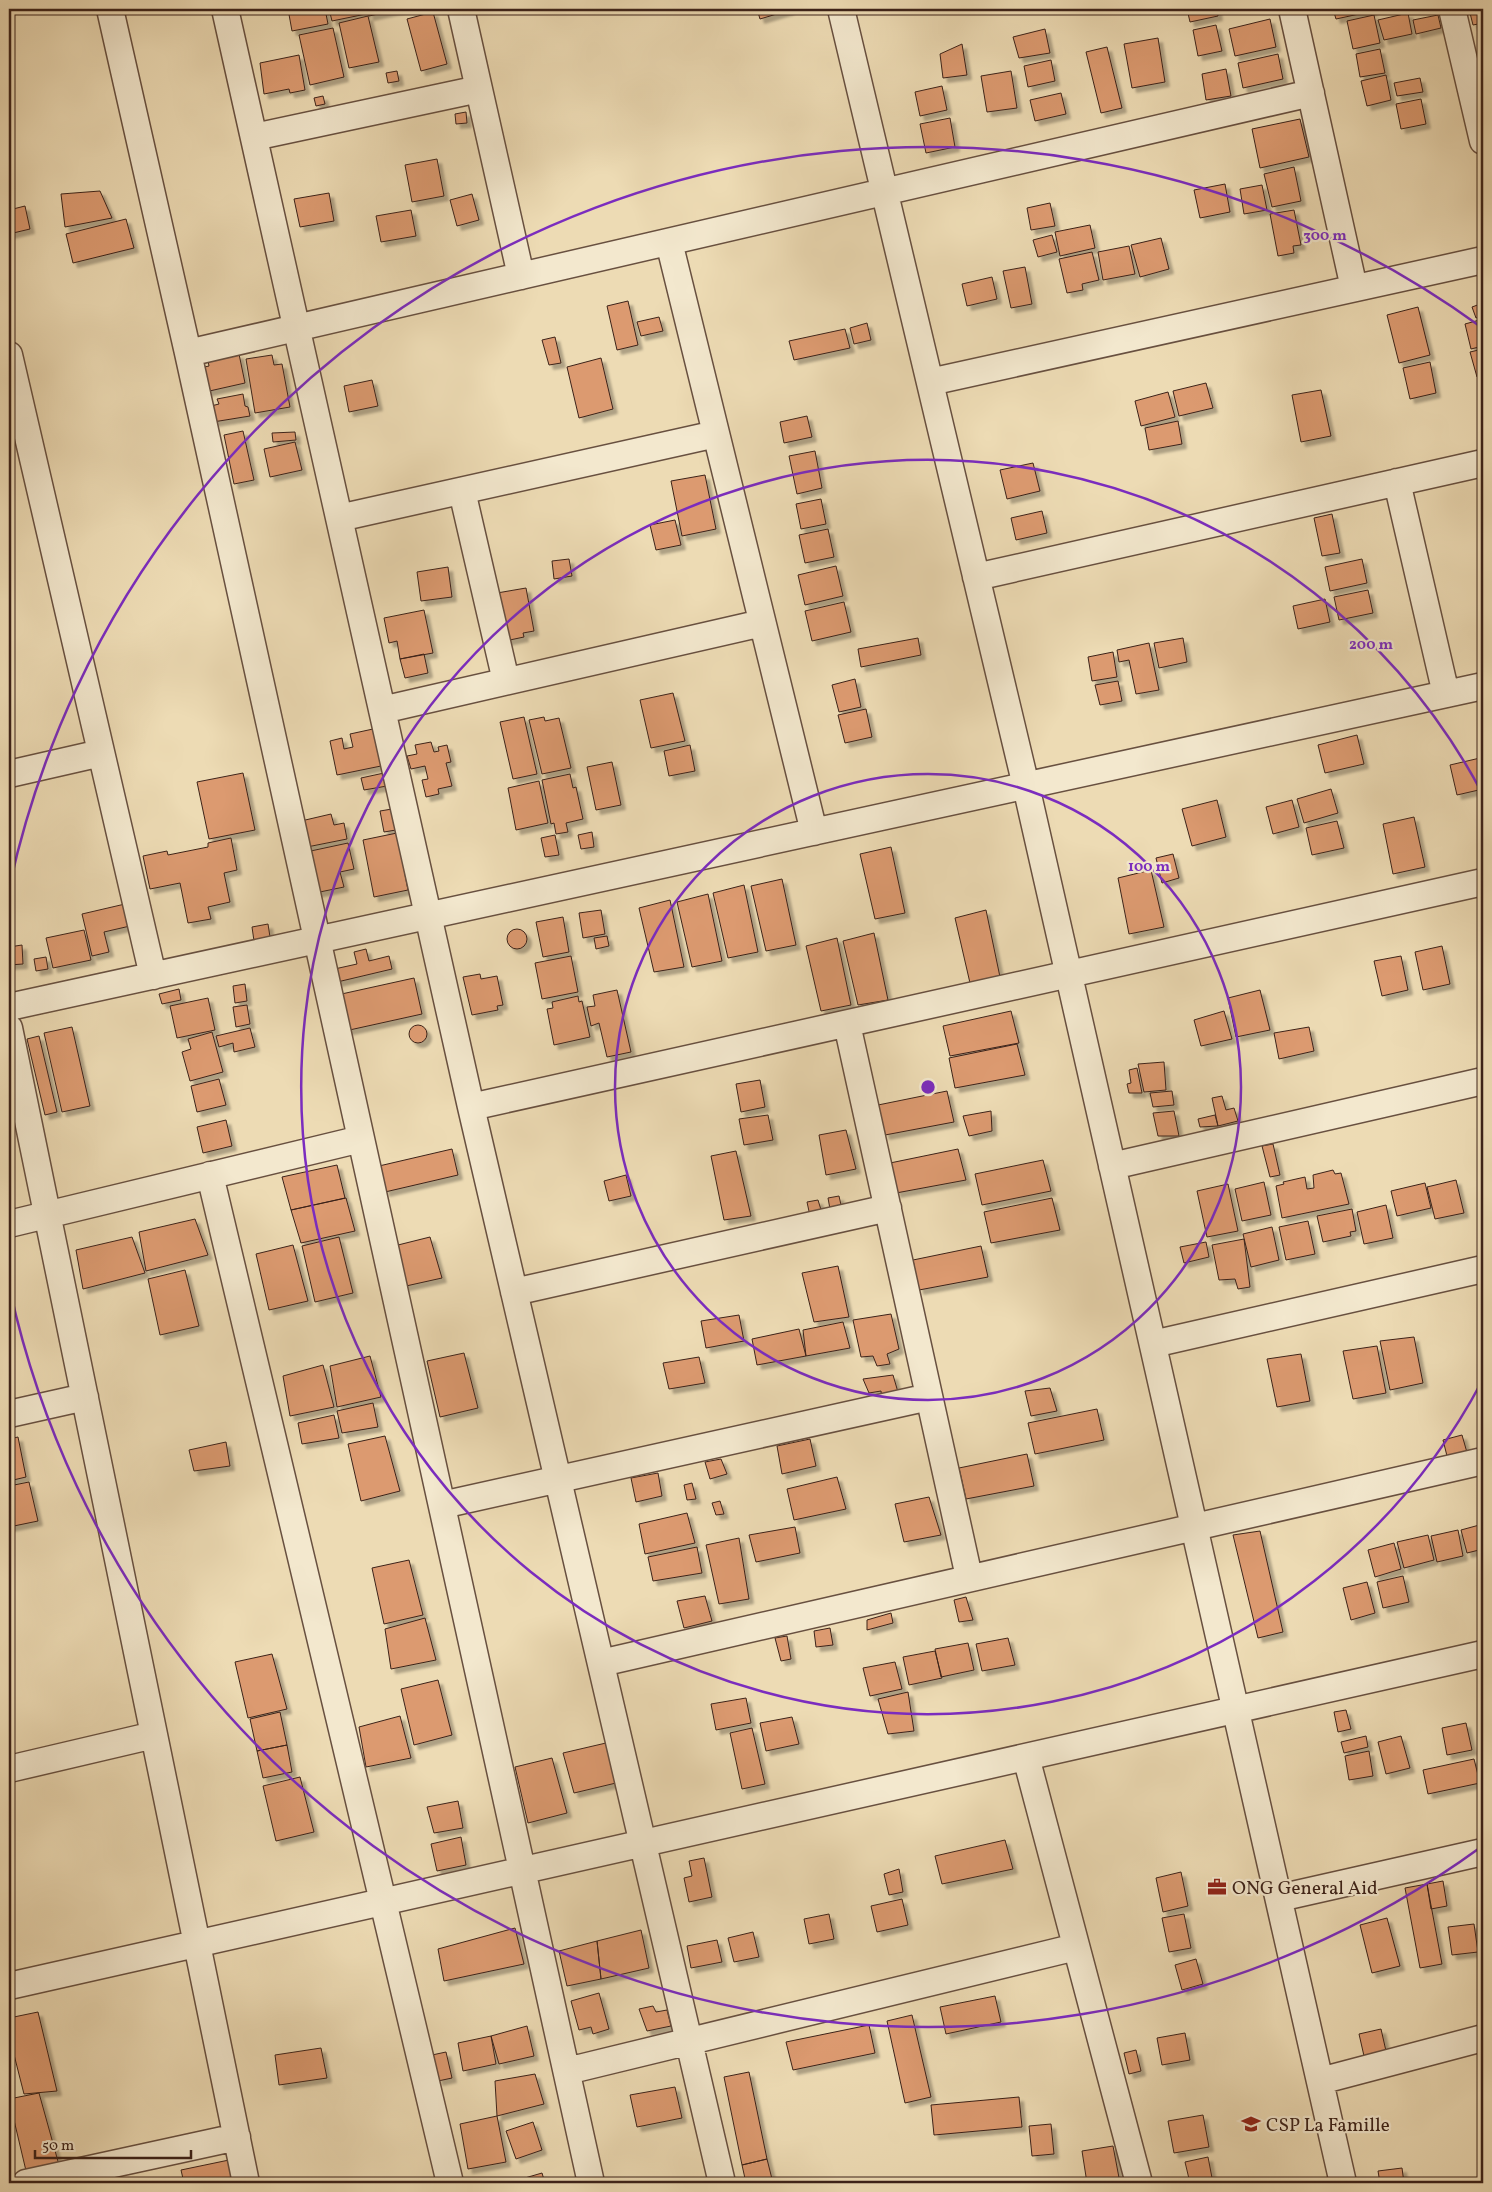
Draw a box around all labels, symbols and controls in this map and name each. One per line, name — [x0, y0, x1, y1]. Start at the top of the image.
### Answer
text: 300 m — [1303, 226, 1347, 247]
text: 200 m — [1349, 635, 1393, 656]
text: 100 m — [1128, 857, 1171, 878]
centre of rings — [919, 1078, 937, 1096]
office icon: ONG General Aid — [1206, 1876, 1228, 1898]
place label: ONG General Aid — [1232, 1876, 1378, 1902]
school or university icon: CSP La Famille — [1240, 2113, 1262, 2135]
place label: CSP La Famille — [1266, 2113, 1390, 2139]
scale bar — [35, 2127, 191, 2159]
text: 50 m — [42, 2136, 74, 2157]

